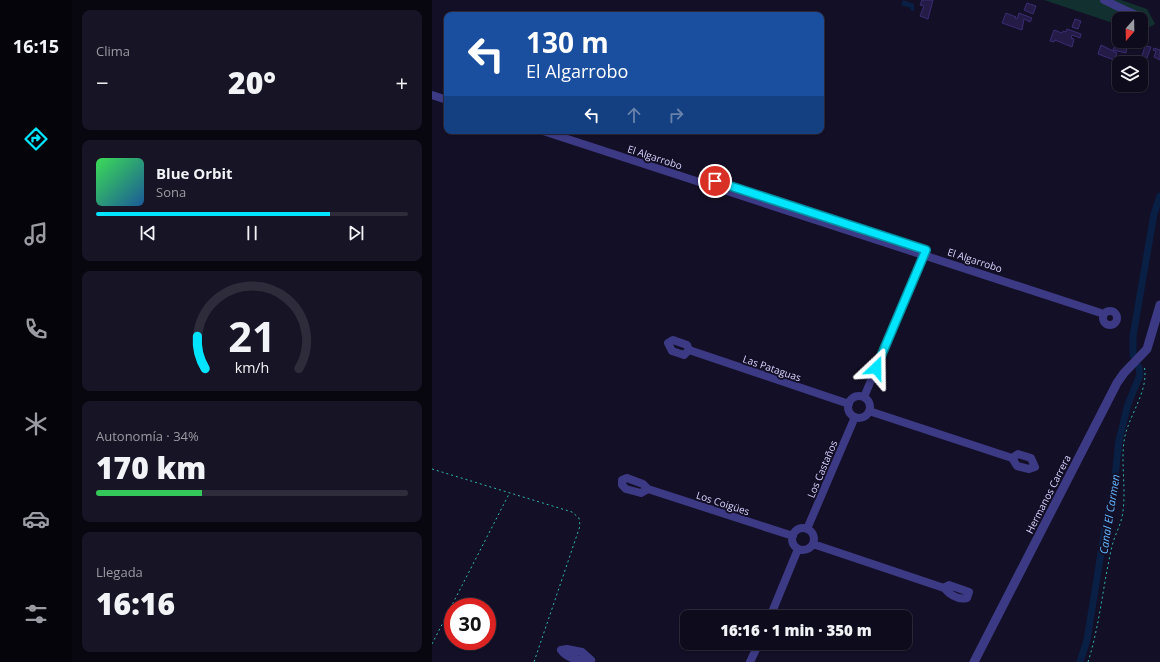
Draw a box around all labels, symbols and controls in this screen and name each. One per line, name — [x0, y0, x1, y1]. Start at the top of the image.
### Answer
north arrow — [1112, 12, 1148, 48]
map controls — [1112, 12, 1148, 92]
text: 130 m — [526, 23, 609, 61]
icon: left — [460, 28, 512, 80]
text: 16:15 — [13, 34, 59, 58]
text: Clima — [96, 42, 130, 60]
button: layers — [1112, 56, 1148, 92]
text: El Algarrobo — [526, 59, 628, 83]
text: 20° — [228, 62, 276, 103]
text: − — [96, 67, 109, 97]
text: + — [395, 67, 408, 97]
icon: left — [581, 104, 603, 126]
icon: ahead — [623, 104, 645, 126]
icon: right — [665, 104, 687, 126]
icon: directions — [22, 125, 50, 153]
street label: El Algarrobo — [626, 142, 684, 172]
text: Blue Orbit — [156, 163, 233, 183]
pin — [698, 164, 732, 198]
icon: arrive — [704, 170, 726, 192]
text: Sona — [156, 183, 186, 201]
icon: music — [22, 220, 50, 248]
icon: previous — [137, 222, 159, 244]
icon: pause — [241, 222, 263, 244]
icon: next — [345, 222, 367, 244]
street label: El Algarrobo — [946, 245, 1004, 275]
text: 21 — [228, 308, 276, 364]
icon: phone — [22, 315, 50, 343]
position arrow — [855, 347, 897, 389]
street label: Las Pataguas — [741, 351, 803, 385]
text: km/h — [235, 358, 269, 377]
icon: climate — [22, 410, 50, 438]
text: Autonomía · 34% — [96, 427, 199, 445]
street label: Los Castaños — [804, 438, 841, 500]
text: 170 km — [96, 447, 206, 488]
street label: Hermanos Carrera — [1022, 452, 1074, 536]
water label: Canal El Carmen — [1095, 473, 1123, 555]
street label: Los Coigües — [694, 488, 752, 518]
icon: car — [22, 505, 50, 533]
text: Llegada — [96, 563, 143, 581]
text: 16:16 — [96, 583, 175, 624]
speed limit sign: 30 — [444, 598, 496, 650]
icon: filters — [22, 600, 50, 628]
text: 16:16 · 1 min · 350 m — [720, 620, 872, 640]

